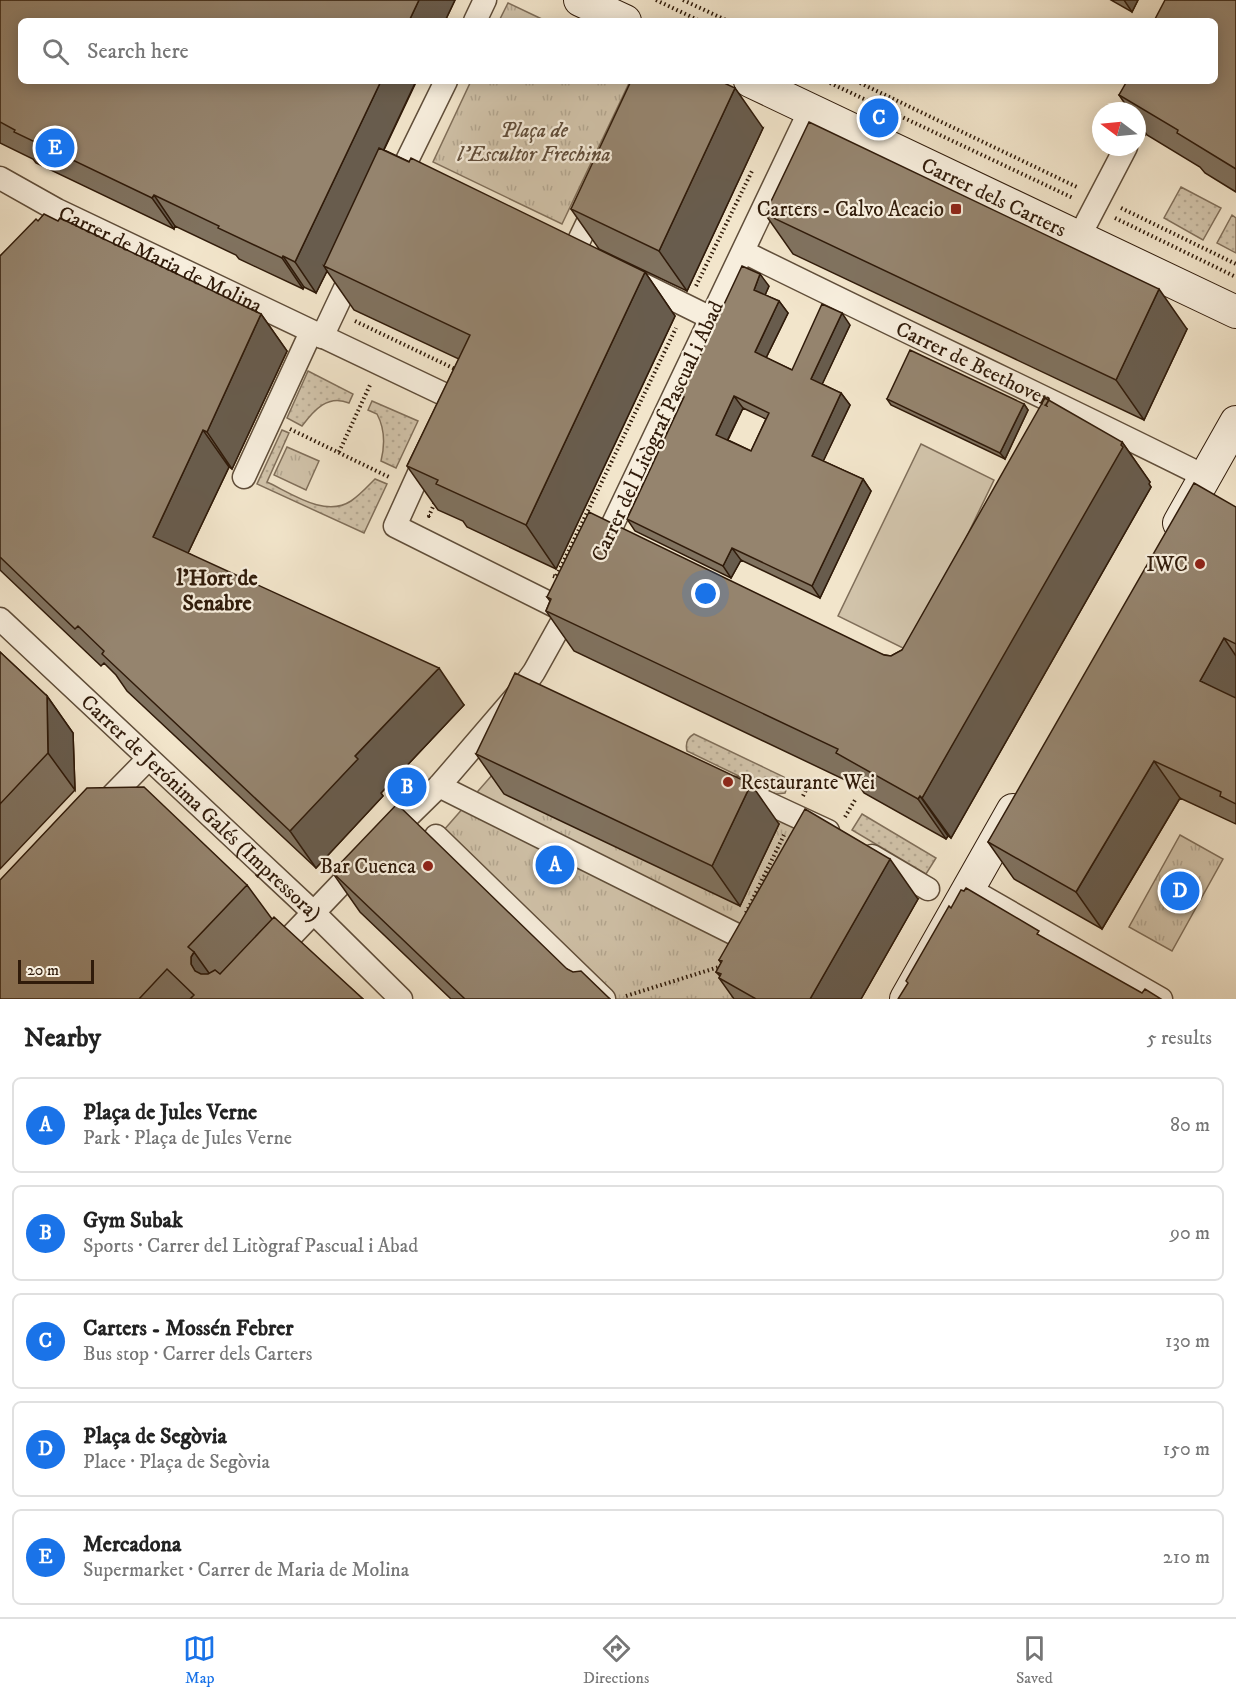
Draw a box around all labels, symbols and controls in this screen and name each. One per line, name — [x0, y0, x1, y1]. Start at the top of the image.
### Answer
search box — [18, 18, 1218, 84]
icon: search — [39, 35, 72, 68]
text: Search here — [87, 38, 189, 65]
pin: C — [860, 96, 898, 140]
north arrow — [1092, 102, 1146, 156]
park label: Plaça de l'Escultor Frechina — [456, 118, 611, 168]
pin: E — [36, 126, 74, 170]
street label: Carrer dels Carters — [917, 152, 1070, 243]
place label: Carters - Calvo Acacio — [757, 197, 944, 223]
street label: Carrer de Maria de Molina — [54, 201, 266, 320]
marker: Carters - Calvo Acacio — [949, 202, 963, 216]
street label: Carrer del Litògraf Pascual i Abad — [586, 296, 730, 566]
street label: Carrer de Beethoven — [891, 316, 1056, 414]
place label: IWC — [1146, 552, 1188, 578]
marker: IWC — [1193, 557, 1207, 571]
district label: l'Hort de Senabre — [175, 565, 258, 617]
your location — [691, 579, 720, 608]
street label: Carrer de Jerónima Galés (Impressora) — [75, 689, 327, 927]
pin: B — [388, 764, 426, 810]
place label: Restaurante Wei — [740, 770, 875, 796]
marker: Restaurante Wei — [721, 775, 735, 789]
pin: A — [536, 842, 574, 888]
place label: Bar Cuenca — [320, 854, 416, 880]
marker: Bar Cuenca — [421, 859, 435, 873]
pin: D — [1160, 868, 1200, 914]
scale bar — [18, 957, 94, 984]
text: 20 m — [27, 960, 59, 980]
text: Nearby — [24, 1022, 101, 1055]
text: 5 results — [1147, 1026, 1212, 1051]
text: Plaça de Jules Verne — [83, 1099, 257, 1126]
text: A — [39, 1113, 52, 1138]
text: 80 m — [1170, 1113, 1210, 1138]
text: Park · Plaça de Jules Verne — [83, 1126, 292, 1151]
text: Gym Subak — [83, 1207, 183, 1234]
text: B — [39, 1221, 52, 1246]
text: 90 m — [1170, 1221, 1210, 1246]
text: Sports · Carrer del Litògraf Pascual i Abad — [83, 1234, 418, 1259]
text: Carters - Mossén Febrer — [83, 1315, 293, 1342]
text: C — [39, 1329, 52, 1354]
text: 130 m — [1165, 1329, 1210, 1354]
text: Bus stop · Carrer dels Carters — [83, 1342, 313, 1367]
text: Plaça de Segòvia — [83, 1423, 227, 1450]
text: D — [38, 1437, 53, 1462]
text: 150 m — [1163, 1437, 1210, 1462]
text: Place · Plaça de Segòvia — [83, 1450, 270, 1475]
text: Mercadona — [83, 1531, 181, 1558]
text: E — [38, 1545, 53, 1570]
text: 210 m — [1163, 1545, 1210, 1570]
text: Supermarket · Carrer de Maria de Molina — [83, 1558, 409, 1583]
tab: Map — [183, 1632, 216, 1688]
tab: Directions — [583, 1632, 649, 1688]
tab: Saved — [1016, 1632, 1053, 1688]

